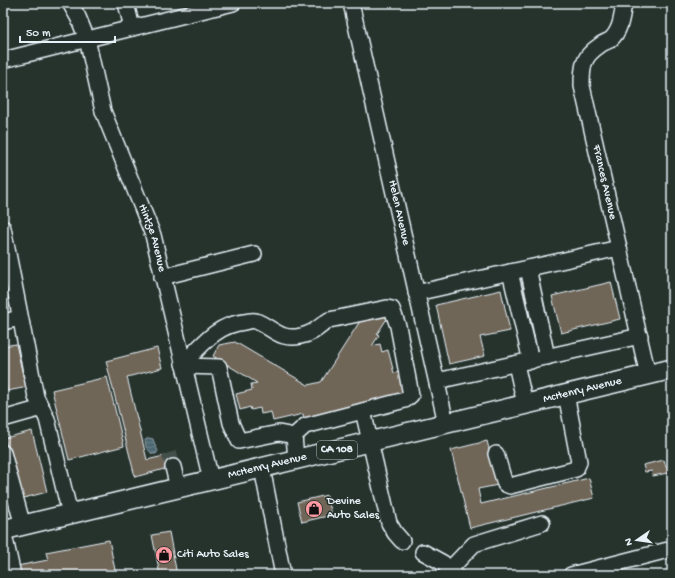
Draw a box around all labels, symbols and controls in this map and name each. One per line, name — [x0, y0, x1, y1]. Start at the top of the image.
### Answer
scale bar — [20, 18, 115, 44]
text: 50 m — [26, 27, 51, 41]
street label: Frances Avenue — [588, 143, 620, 222]
street label: Helen Avenue — [384, 179, 413, 248]
street label: Hintze Avenue — [134, 202, 169, 274]
street label: McHenry Avenue — [542, 374, 624, 407]
road number: CA 108 — [317, 441, 357, 459]
street label: McHenry Avenue — [227, 450, 309, 483]
place label: Devine Auto Sales — [326, 495, 380, 523]
shop icon: Devine Auto Sales — [304, 499, 324, 519]
north arrow — [617, 520, 657, 560]
text: N — [623, 537, 636, 547]
shop icon: Citi Auto Sales — [154, 545, 174, 565]
place label: Citi Auto Sales — [177, 548, 249, 562]

